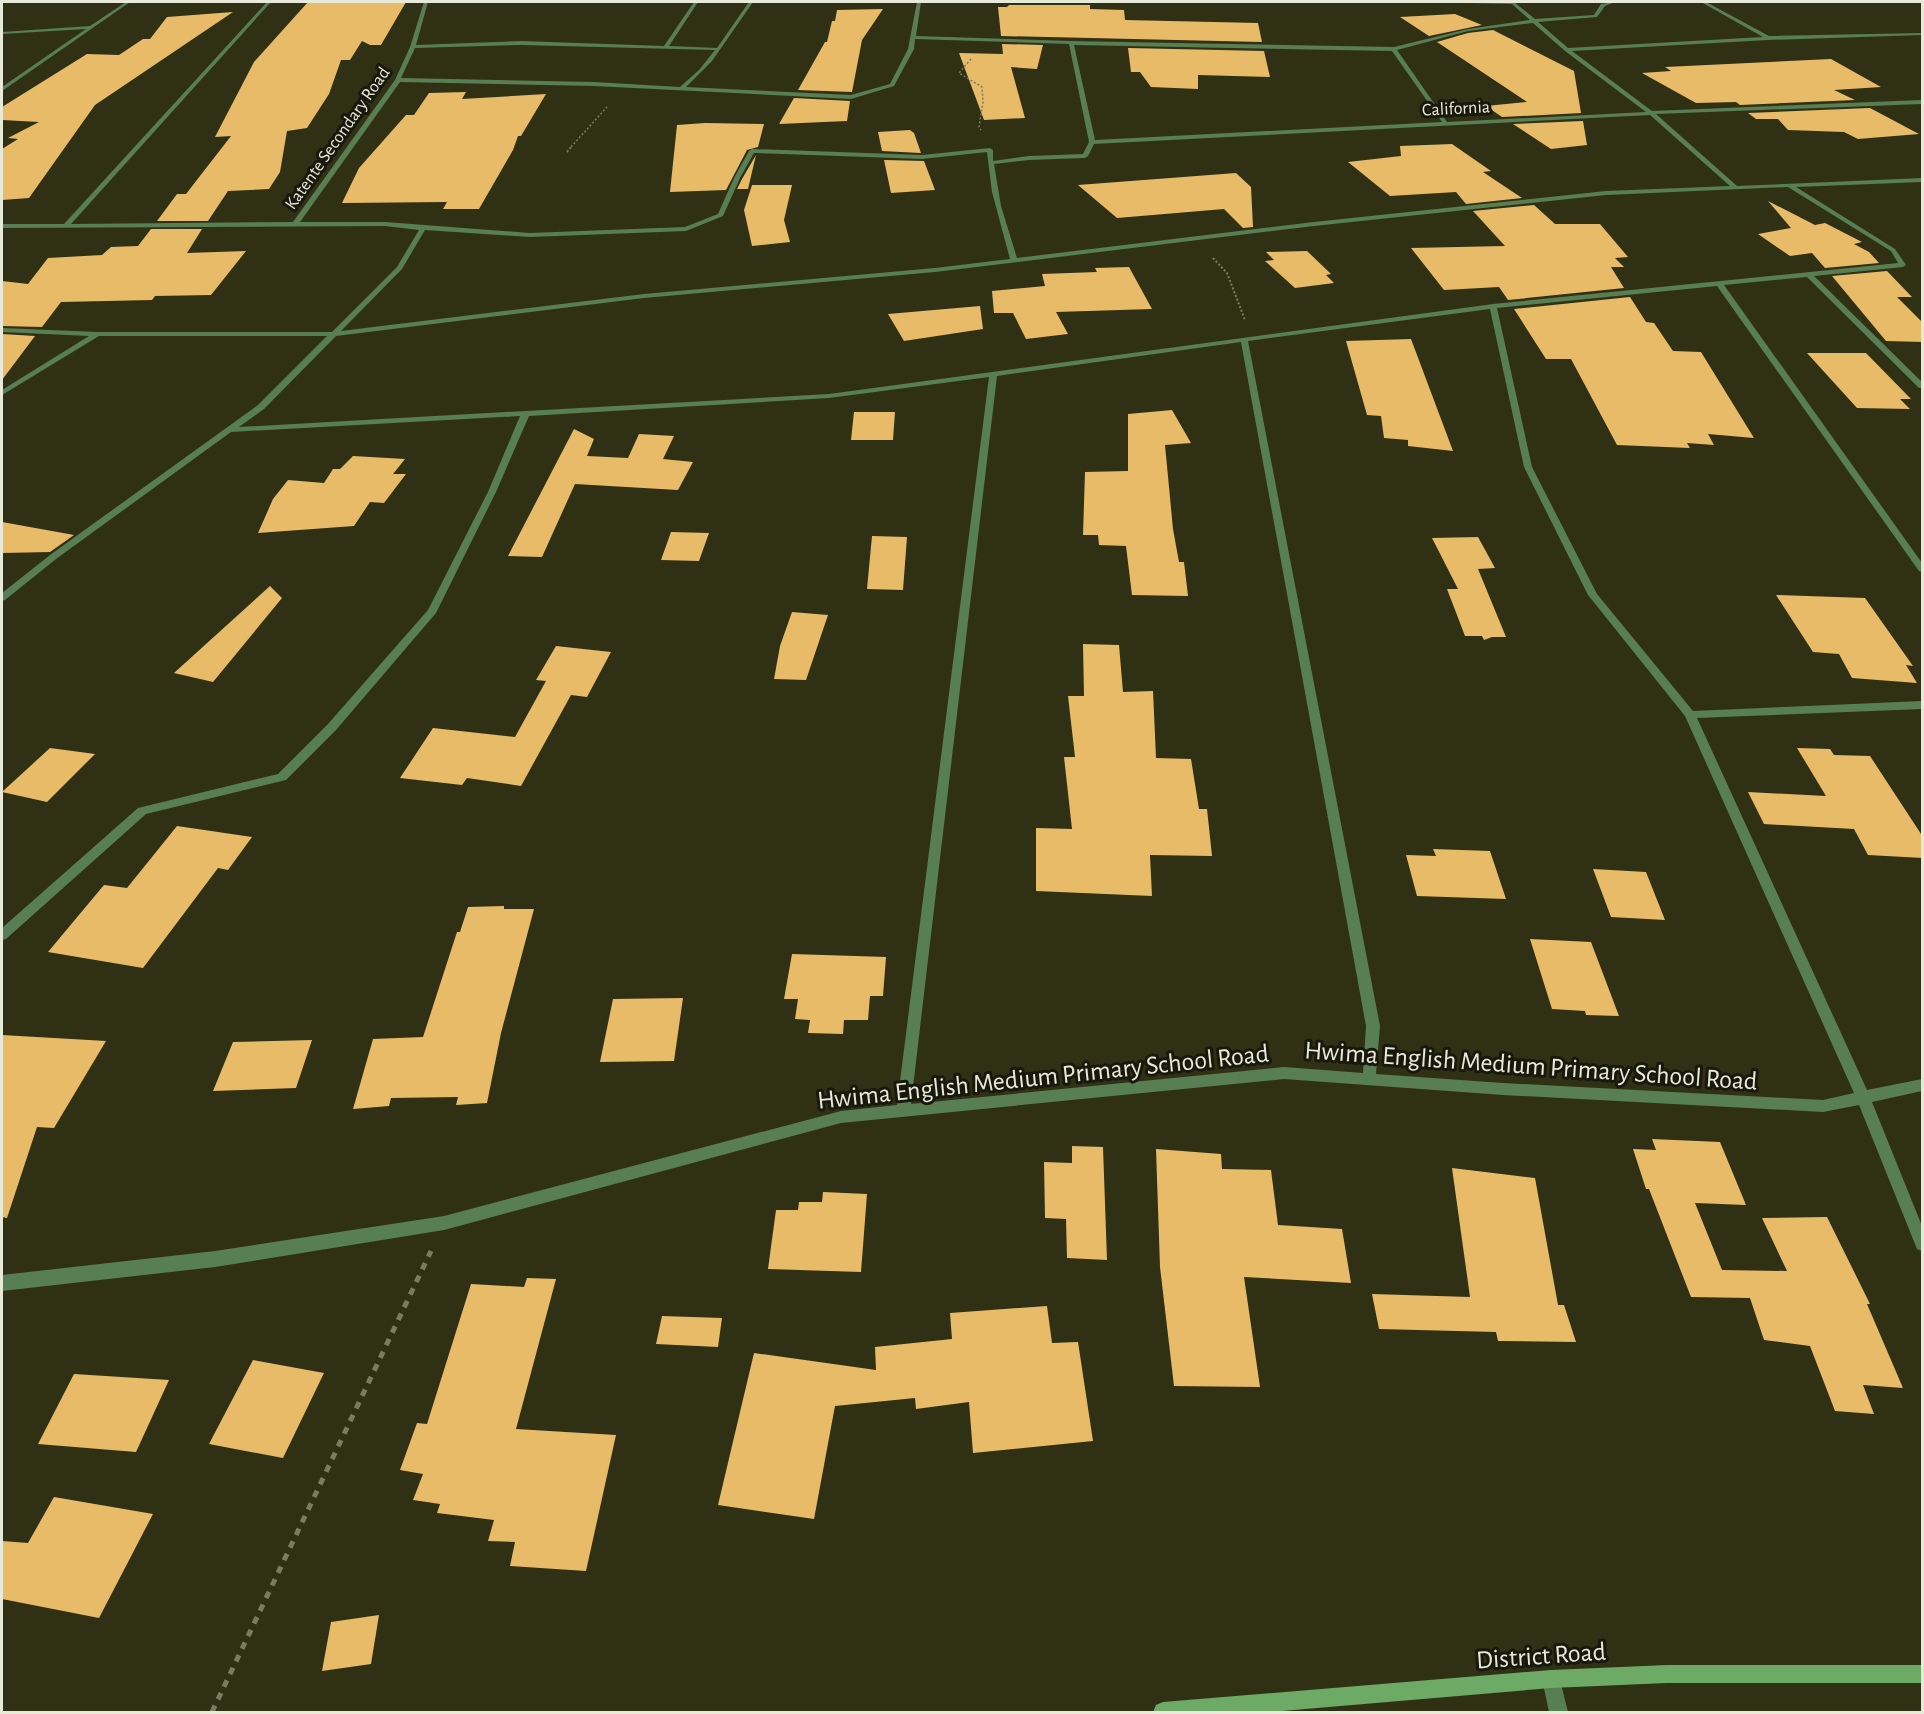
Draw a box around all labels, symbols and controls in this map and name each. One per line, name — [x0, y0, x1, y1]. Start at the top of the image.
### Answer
street label: Katente Secondary Road — [282, 64, 394, 213]
street label: California — [1422, 98, 1491, 120]
street label: Hwima English Medium Primary School Road — [1304, 1037, 1758, 1095]
street label: Hwima English Medium Primary School Road — [816, 1040, 1270, 1114]
street label: District Road — [1475, 1638, 1607, 1674]

